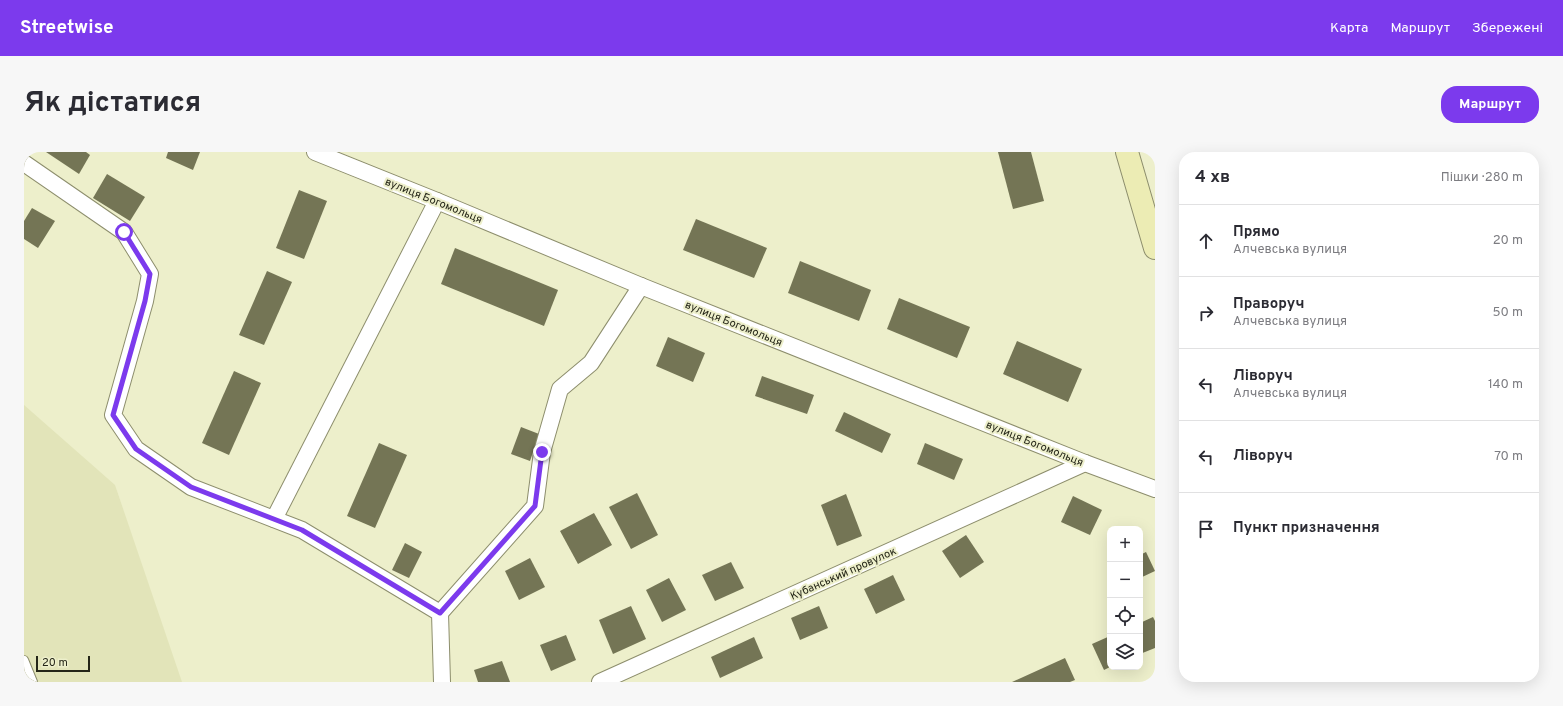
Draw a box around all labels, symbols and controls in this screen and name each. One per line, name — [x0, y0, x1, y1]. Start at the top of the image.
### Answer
text: Streetwise — [20, 16, 113, 40]
text: Карта — [1330, 20, 1368, 37]
text: Маршрут — [1390, 20, 1450, 37]
text: Збережені — [1472, 20, 1543, 37]
text: Як дістатися — [24, 86, 201, 122]
button: Маршрут — [1441, 86, 1539, 123]
text: 4 хв — [1195, 167, 1230, 189]
text: Пішки · 280 m — [1441, 170, 1523, 186]
street label: вулиця Богомольця — [383, 175, 484, 227]
route start — [115, 223, 133, 241]
text: Прямо — [1233, 223, 1280, 242]
icon: ahead — [1195, 230, 1217, 252]
text: 20 m — [1493, 233, 1523, 249]
text: Алчевська вулиця — [1233, 242, 1347, 258]
text: Праворуч — [1233, 295, 1304, 314]
street label: вулиця Богомольця — [683, 298, 784, 350]
icon: right — [1195, 302, 1217, 324]
text: 50 m — [1493, 305, 1523, 321]
text: Алчевська вулиця — [1233, 314, 1347, 330]
text: Ліворуч — [1233, 367, 1293, 386]
icon: left — [1195, 374, 1217, 396]
text: 140 m — [1488, 377, 1523, 393]
text: Алчевська вулиця — [1233, 386, 1347, 402]
street label: вулиця Богомольця — [984, 418, 1085, 470]
route end — [533, 443, 551, 461]
icon: left — [1195, 446, 1217, 468]
text: Ліворуч — [1233, 447, 1293, 466]
text: 70 m — [1494, 449, 1523, 465]
icon: arrive — [1195, 518, 1217, 540]
text: Пункт призначення — [1233, 519, 1380, 538]
map controls — [1107, 526, 1143, 670]
button: + — [1107, 526, 1143, 562]
street label: Кубанський провулок — [788, 544, 899, 604]
button: − — [1107, 562, 1143, 598]
button: locate — [1107, 598, 1143, 634]
button: layers — [1107, 634, 1143, 670]
scale bar — [36, 654, 90, 673]
text: 20 m — [42, 656, 68, 670]

